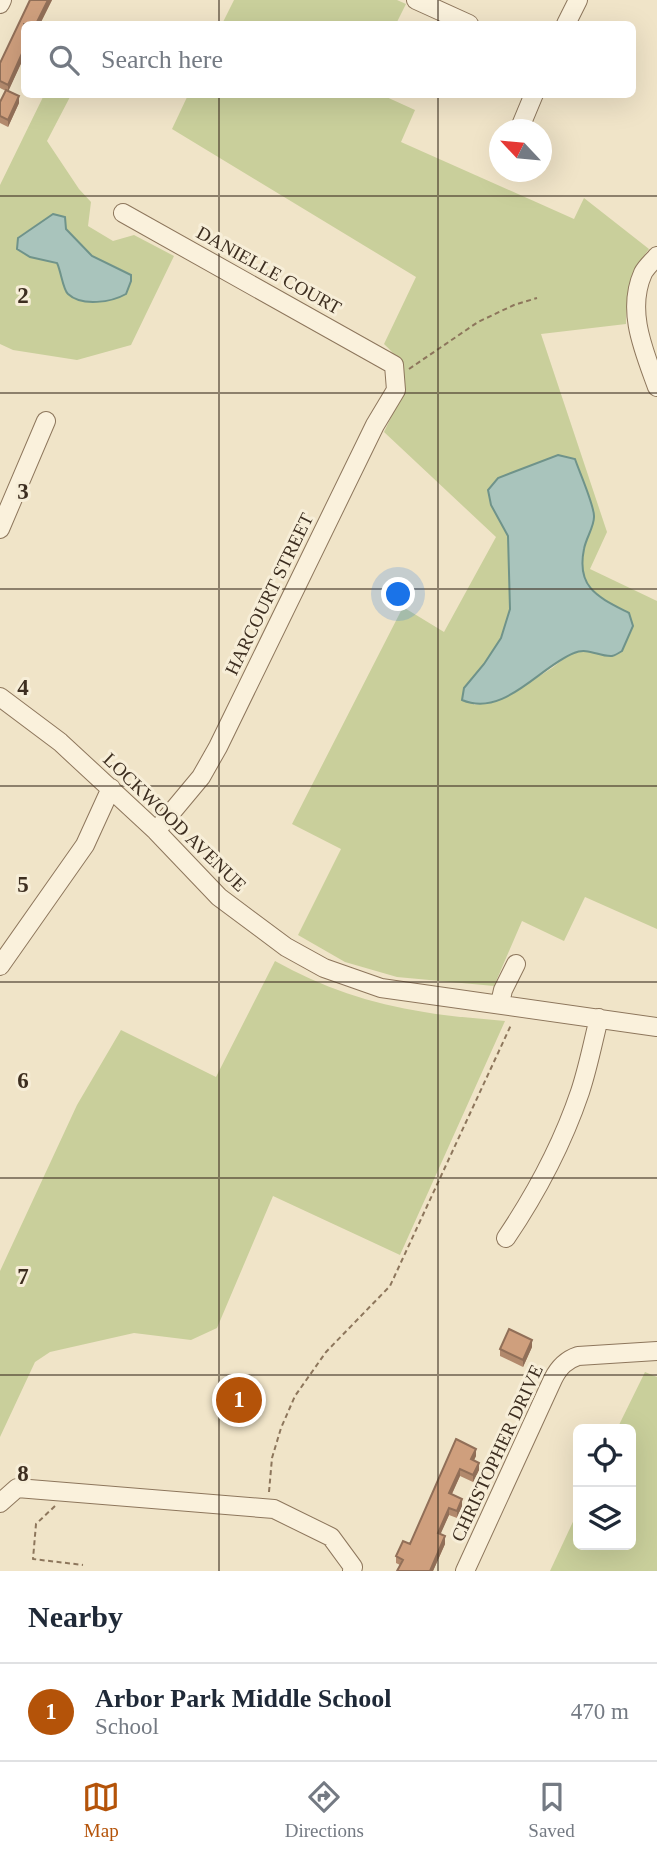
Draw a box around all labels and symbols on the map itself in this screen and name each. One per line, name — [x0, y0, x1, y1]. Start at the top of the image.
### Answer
north arrow — [489, 119, 552, 182]
street label: DANIELLE COURT — [193, 222, 345, 319]
text: 2 — [17, 283, 29, 308]
text: 3 — [17, 479, 29, 504]
street label: HARCOURT STREET — [221, 509, 317, 678]
your location — [381, 577, 415, 611]
text: 4 — [17, 675, 29, 700]
street label: LOCKWOOD AVENUE — [99, 748, 251, 896]
text: 5 — [17, 872, 29, 897]
text: 6 — [17, 1068, 29, 1093]
text: 7 — [17, 1264, 29, 1289]
street label: CHRISTOPHER DRIVE — [447, 1361, 547, 1545]
pin: 1 — [216, 1374, 262, 1426]
text: 8 — [17, 1461, 29, 1486]

